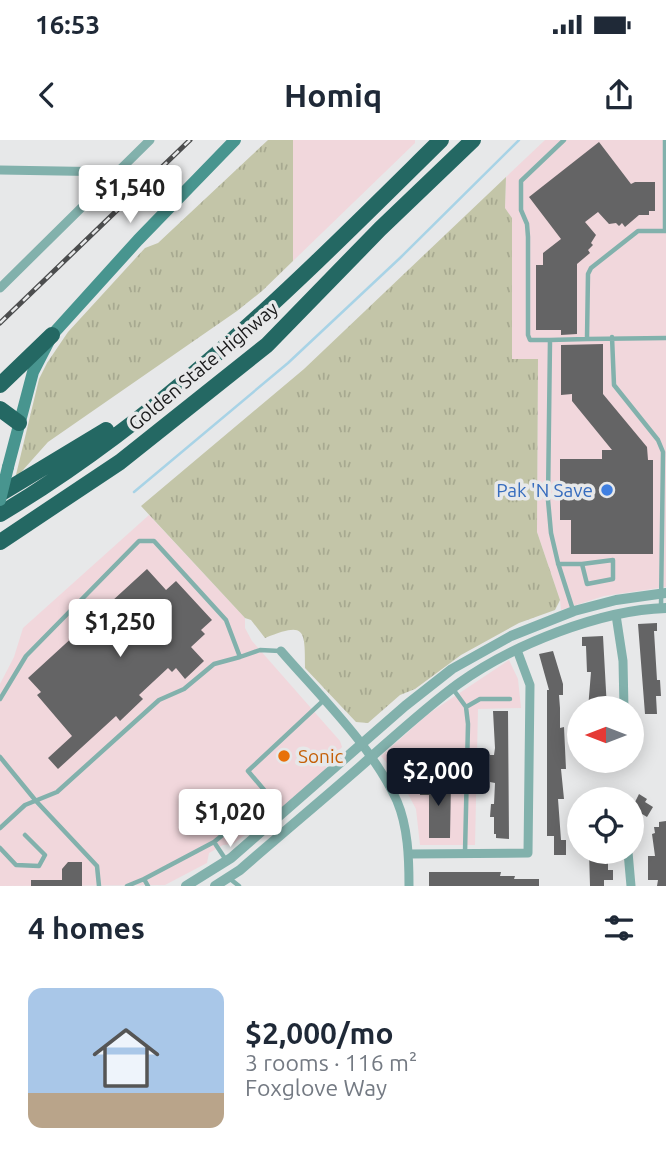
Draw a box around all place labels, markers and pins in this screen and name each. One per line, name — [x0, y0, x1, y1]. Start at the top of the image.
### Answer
pin: $1,540 — [73, 165, 187, 225]
place label: Pak 'N Save — [496, 479, 593, 501]
marker: Pak 'N Save — [599, 482, 615, 498]
pin: $1,250 — [63, 600, 177, 659]
place label: Sonic — [298, 745, 344, 767]
marker: Sonic — [276, 748, 292, 764]
pin: $2,000 — [381, 748, 495, 808]
pin: $1,020 — [173, 790, 287, 849]

